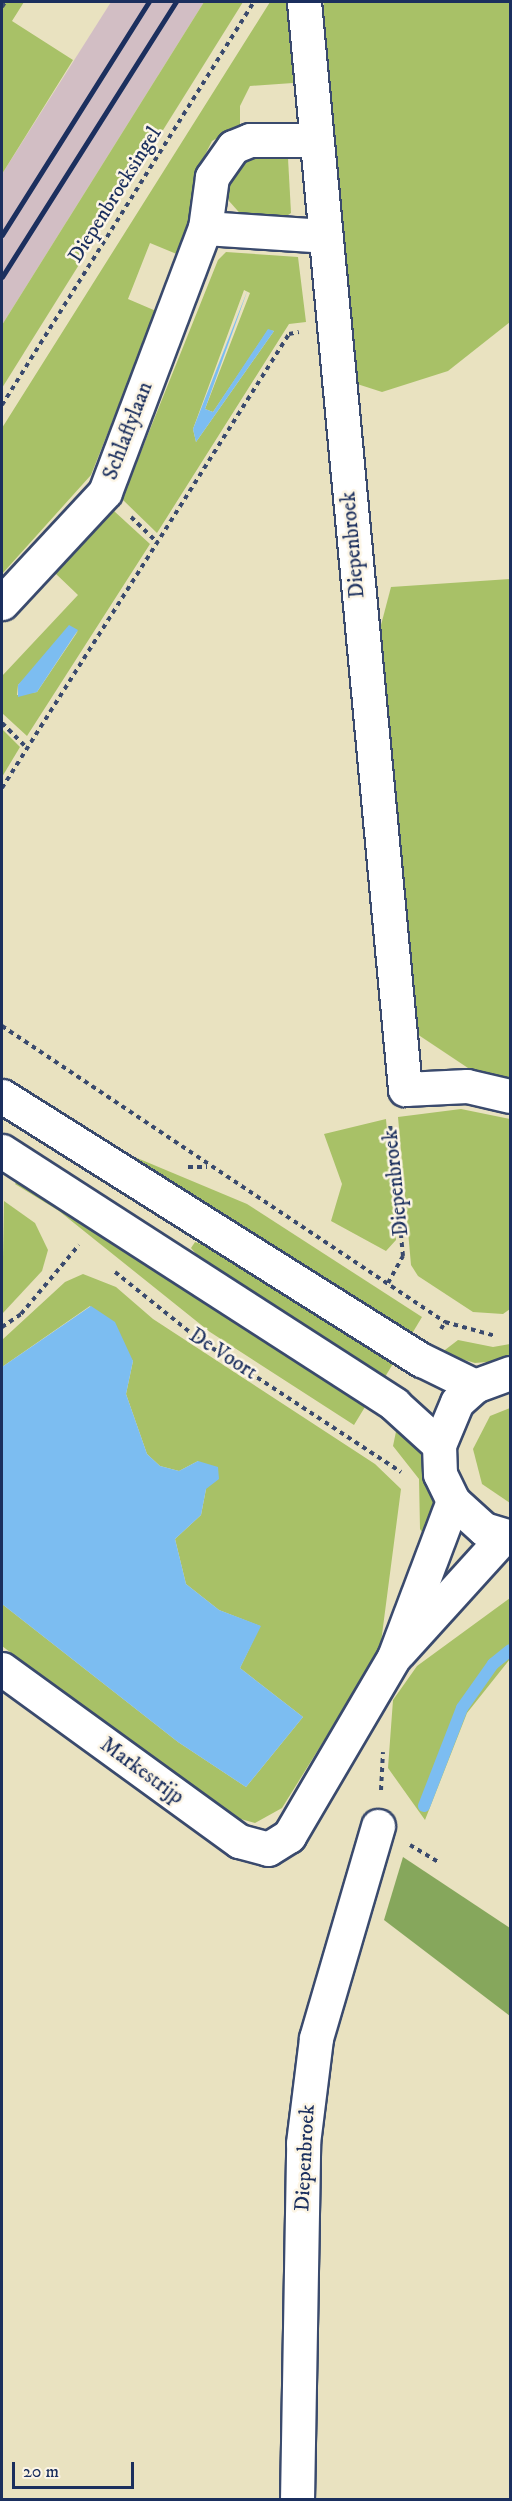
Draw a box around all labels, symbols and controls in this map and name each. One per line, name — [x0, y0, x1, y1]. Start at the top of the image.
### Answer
street label: Diepenbroeksingel — [63, 122, 167, 268]
street label: Schlaflylaan — [98, 378, 158, 484]
street label: Diepenbroek — [336, 491, 370, 599]
street label: Diepenbroek — [378, 1129, 414, 1237]
street label: De Voort — [184, 1323, 262, 1385]
street label: Markestrijp — [95, 1732, 189, 1810]
street label: Diepenbroek — [290, 2104, 320, 2212]
scale bar — [15, 2450, 136, 2488]
text: 20 m — [23, 2461, 59, 2483]

